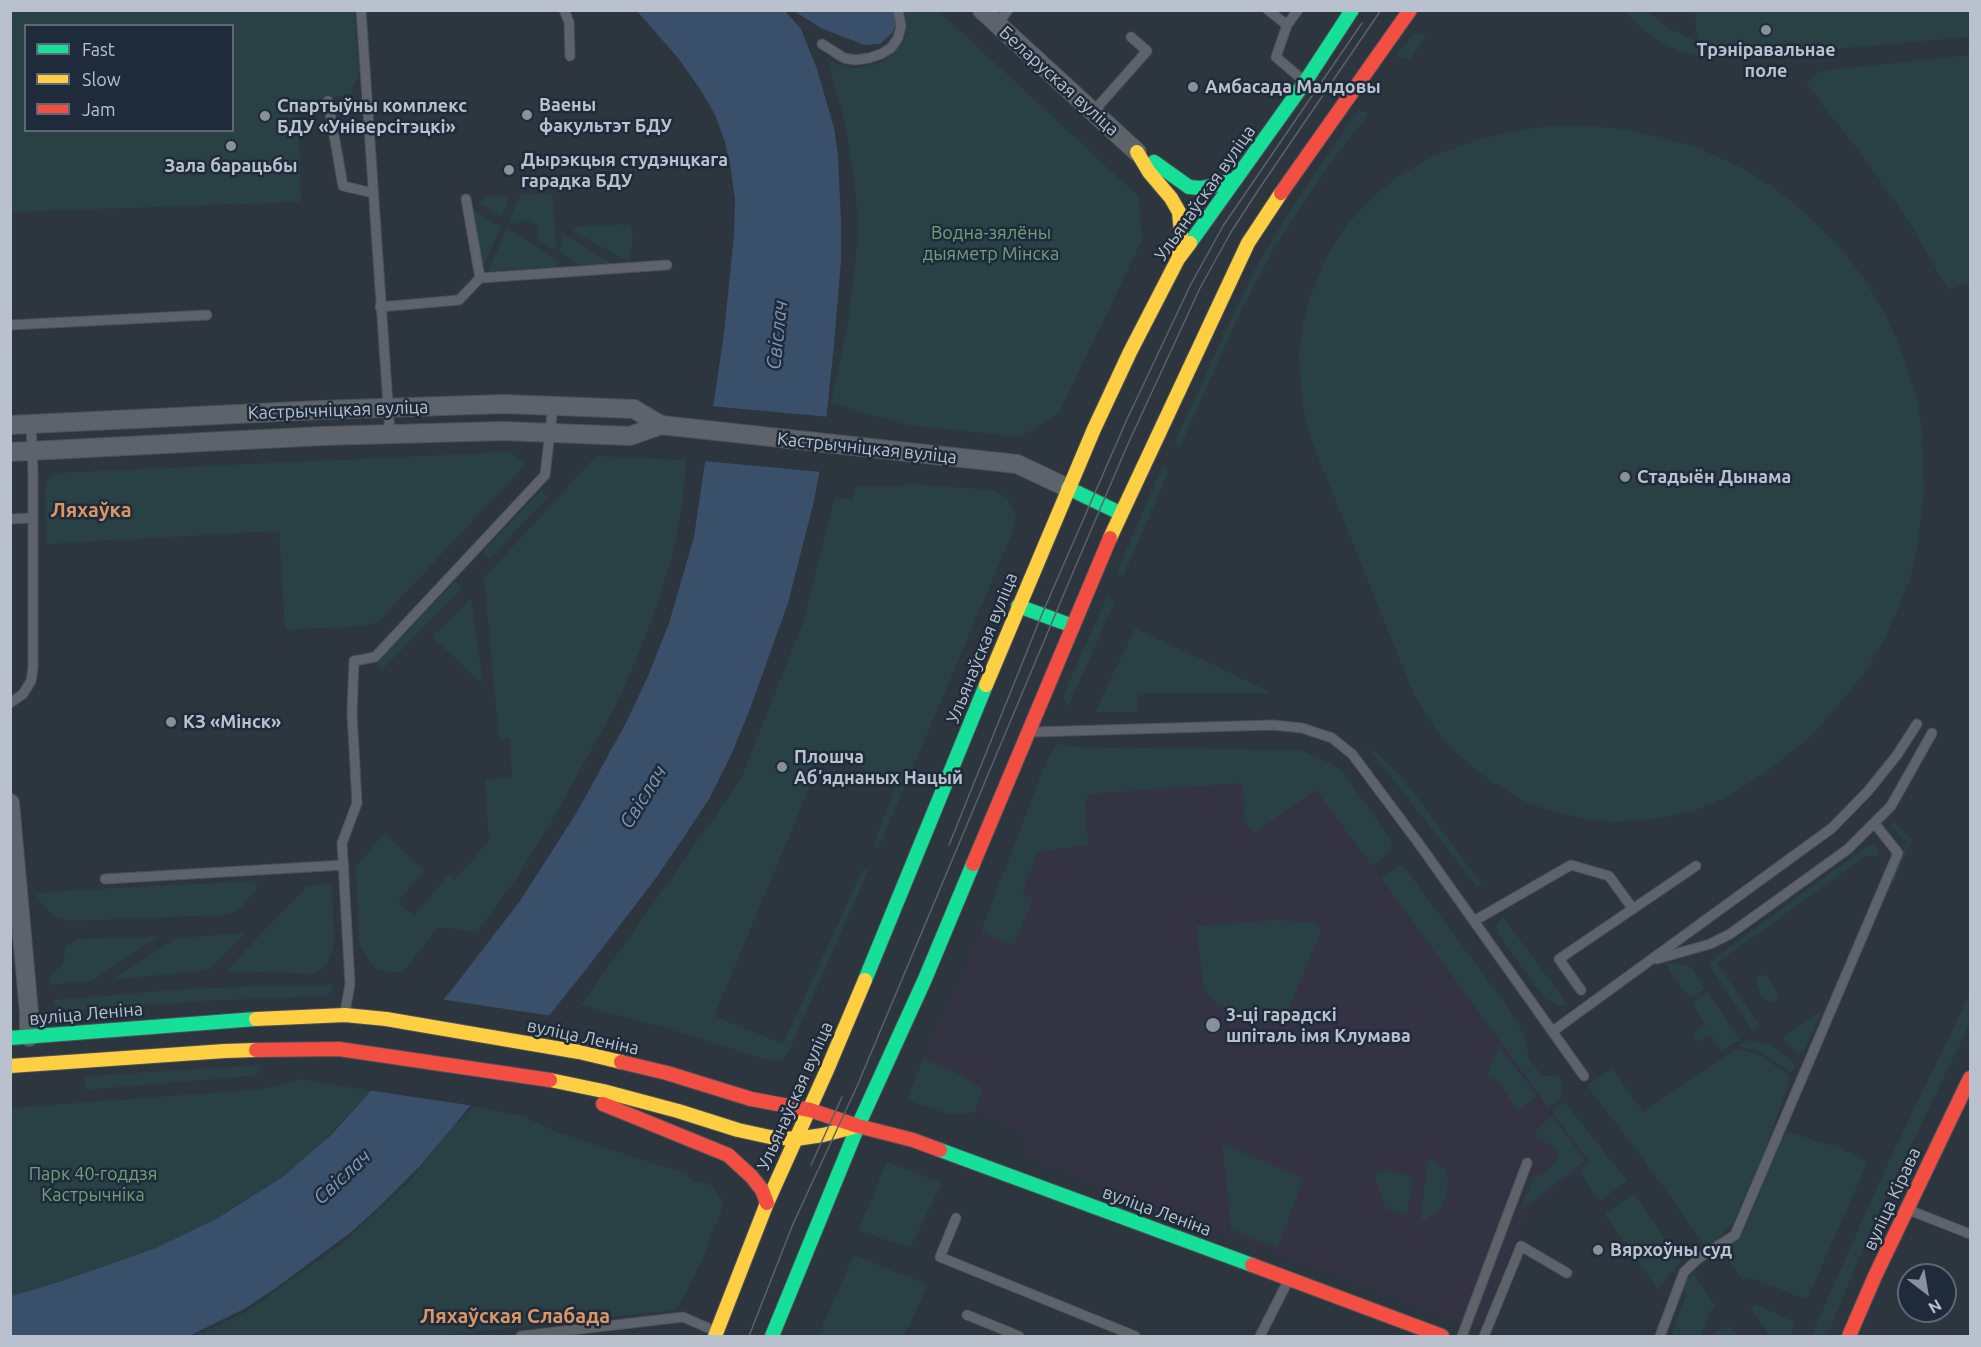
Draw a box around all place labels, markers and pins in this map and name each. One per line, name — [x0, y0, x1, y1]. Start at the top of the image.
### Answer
marker: Трэніравальнае поле — [1759, 23, 1773, 37]
place label: Трэніравальнае поле — [1696, 39, 1836, 82]
place label: Амбасада Малдовы — [1205, 76, 1381, 98]
marker: Амбасада Малдовы — [1186, 80, 1200, 94]
place label: Ваены факультэт БДУ — [539, 94, 672, 136]
place label: Спартыўны комплекс БДУ «Універсітэцкі» — [277, 95, 467, 138]
marker: Ваены факультэт БДУ — [520, 108, 534, 122]
marker: Спартыўны комплекс БДУ «Універсітэцкі» — [258, 109, 272, 123]
marker: Зала барацьбы — [224, 139, 238, 153]
place label: Дырэкцыя студэнцкага гарадка БДУ — [521, 149, 728, 192]
place label: Зала барацьбы — [164, 155, 298, 177]
marker: Дырэкцыя студэнцкага гарадка БДУ — [502, 163, 516, 177]
place label: Стадыён Дынама — [1637, 466, 1791, 488]
marker: Стадыён Дынама — [1618, 470, 1632, 484]
place label: КЗ «Мінск» — [183, 711, 281, 733]
marker: КЗ «Мінск» — [164, 715, 178, 729]
place label: Плошча Абʼяднаных Нацый — [794, 746, 963, 789]
marker: Плошча Абʼяднаных Нацый — [775, 760, 789, 774]
place label: 3-ці гарадскі шпіталь імя Клумава — [1226, 1004, 1411, 1046]
marker: 3-ці гарадскі шпіталь імя Клумава — [1204, 1016, 1222, 1034]
place label: Вярхоўны суд — [1610, 1239, 1732, 1261]
marker: Вярхоўны суд — [1591, 1243, 1605, 1257]

